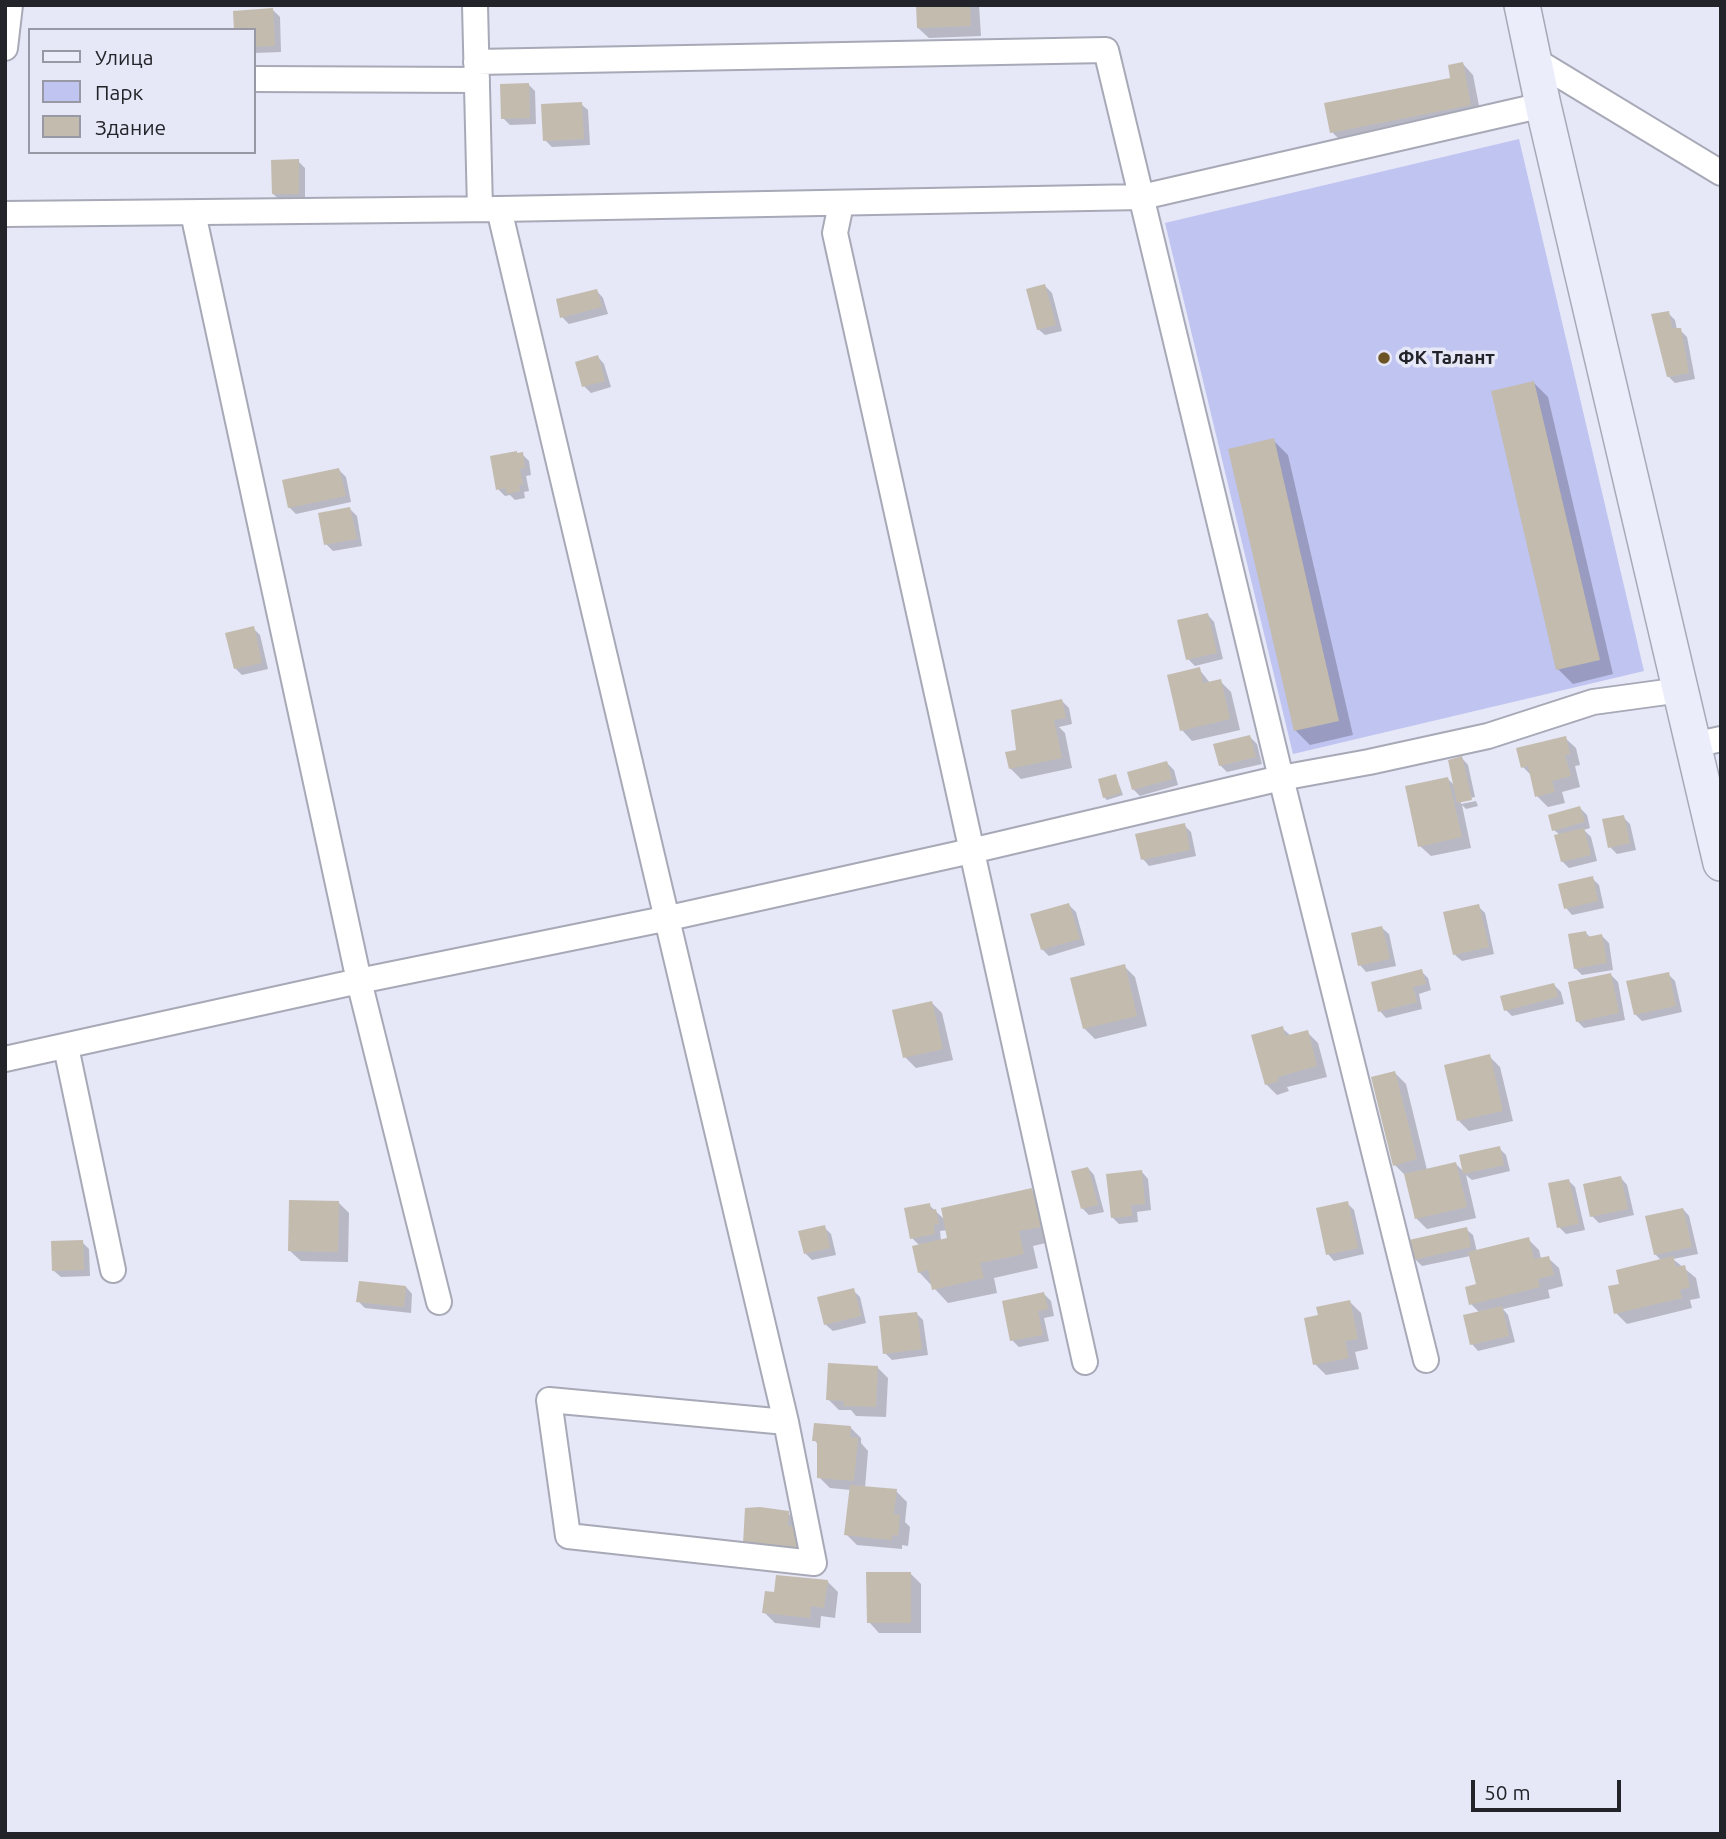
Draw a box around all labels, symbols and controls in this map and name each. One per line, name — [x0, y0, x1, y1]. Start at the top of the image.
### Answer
legend — [28, 28, 256, 154]
text: Улица — [95, 45, 153, 69]
text: Парк — [95, 80, 143, 104]
text: Здание — [95, 115, 166, 139]
place label: ФК Талант — [1398, 347, 1495, 369]
marker: ФК Талант — [1376, 350, 1392, 366]
scale bar — [1474, 1766, 1624, 1810]
text: 50 m — [1484, 1780, 1531, 1804]

